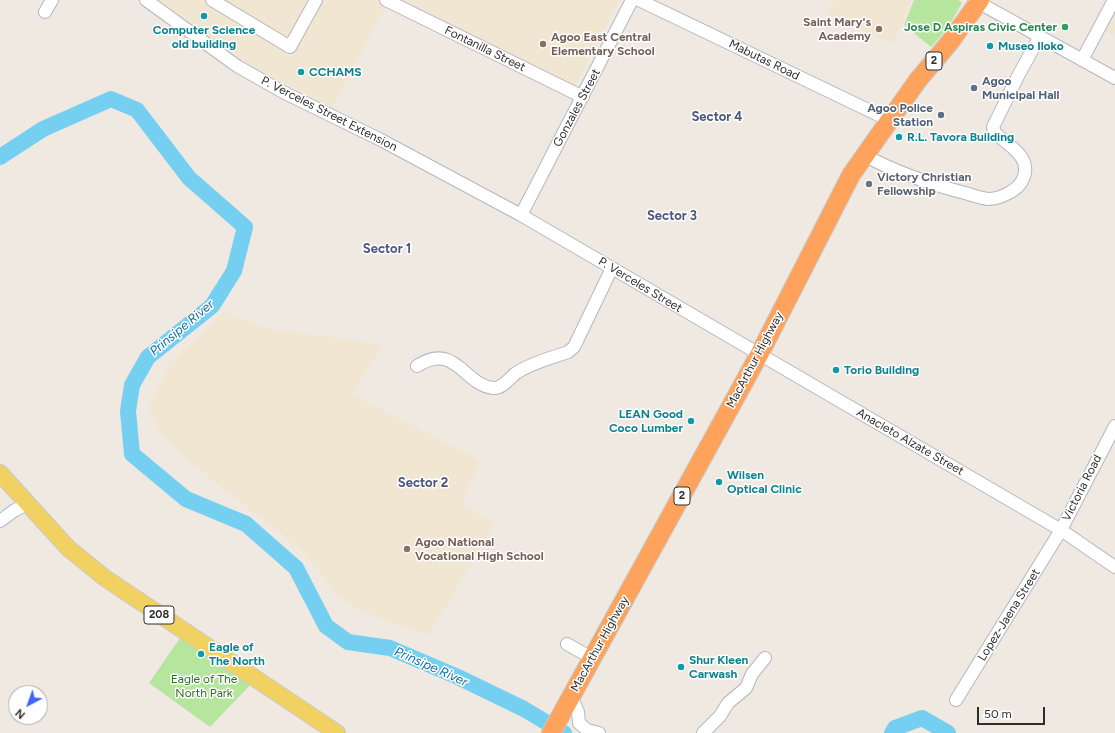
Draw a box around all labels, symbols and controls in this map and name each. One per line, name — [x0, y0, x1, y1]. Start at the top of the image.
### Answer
marker: Computer Science old building — [199, 11, 209, 21]
place label: Saint Mary's Academy — [803, 15, 871, 43]
place label: Jose D Aspiras Civic Center — [904, 20, 1057, 34]
marker: Jose D Aspiras Civic Center — [1060, 22, 1070, 32]
place label: Computer Science old building — [153, 23, 255, 51]
street label: Fontanilla Street — [442, 23, 528, 75]
marker: Saint Mary's Academy — [874, 24, 884, 34]
place label: Agoo East Central Elementary School — [551, 30, 655, 58]
street label: Mabutas Road — [726, 37, 802, 83]
marker: Agoo East Central Elementary School — [538, 39, 548, 49]
place label: Museo Iloko — [998, 39, 1064, 53]
marker: Museo Iloko — [985, 41, 995, 51]
road number: 2 — [926, 52, 942, 70]
place label: CCHAMS — [309, 65, 362, 79]
marker: CCHAMS — [296, 67, 306, 77]
street label: Gonzales Street — [550, 67, 604, 149]
street label: P. Verceles Street Extension — [259, 73, 399, 155]
place label: Agoo Municipal Hall — [982, 74, 1059, 102]
marker: Agoo Municipal Hall — [969, 83, 979, 93]
place label: Agoo Police Station — [867, 101, 933, 129]
district label: Sector 4 — [691, 109, 743, 125]
marker: Agoo Police Station — [936, 110, 946, 120]
place label: R.L. Tavora Building — [907, 130, 1014, 144]
marker: R.L. Tavora Building — [894, 132, 904, 142]
place label: Victory Christian Fellowship — [877, 170, 971, 198]
marker: Victory Christian Fellowship — [864, 179, 874, 189]
district label: Sector 3 — [647, 208, 697, 224]
district label: Sector 1 — [363, 241, 411, 257]
street label: P. Verceles Street — [595, 254, 685, 316]
water label: Prinsipe River — [147, 297, 217, 359]
street label: MacArthur Highway — [724, 309, 786, 411]
place label: Torio Building — [844, 363, 919, 377]
marker: Torio Building — [831, 365, 841, 375]
street label: Anacleto Alzate Street — [854, 405, 966, 479]
place label: LEAN Good Coco Lumber — [609, 407, 683, 435]
marker: LEAN Good Coco Lumber — [686, 416, 696, 426]
street label: Victoria Road — [1059, 452, 1105, 524]
place label: Wilsen Optical Clinic — [727, 468, 802, 496]
district label: Sector 2 — [398, 475, 448, 491]
marker: Wilsen Optical Clinic — [714, 477, 724, 487]
road number: 2 — [674, 487, 690, 505]
place label: Agoo National Vocational High School — [415, 535, 544, 563]
marker: Agoo National Vocational High School — [402, 544, 412, 554]
street label: Lopez-Jaena Street — [975, 566, 1043, 664]
street label: MacArthur Highway — [568, 594, 632, 694]
road number: 208 — [144, 606, 174, 624]
place label: Eagle of The North — [209, 640, 265, 668]
water label: Prinsipe River — [392, 644, 470, 690]
marker: Eagle of The North — [196, 649, 206, 659]
place label: Shur Kleen Carwash — [689, 653, 748, 681]
marker: Shur Kleen Carwash — [676, 662, 686, 672]
park label: Eagle of The North Park — [171, 672, 237, 700]
north arrow — [8, 685, 48, 725]
scale bar — [979, 699, 1047, 725]
text: N — [13, 706, 28, 721]
text: 50 m — [984, 707, 1012, 721]

